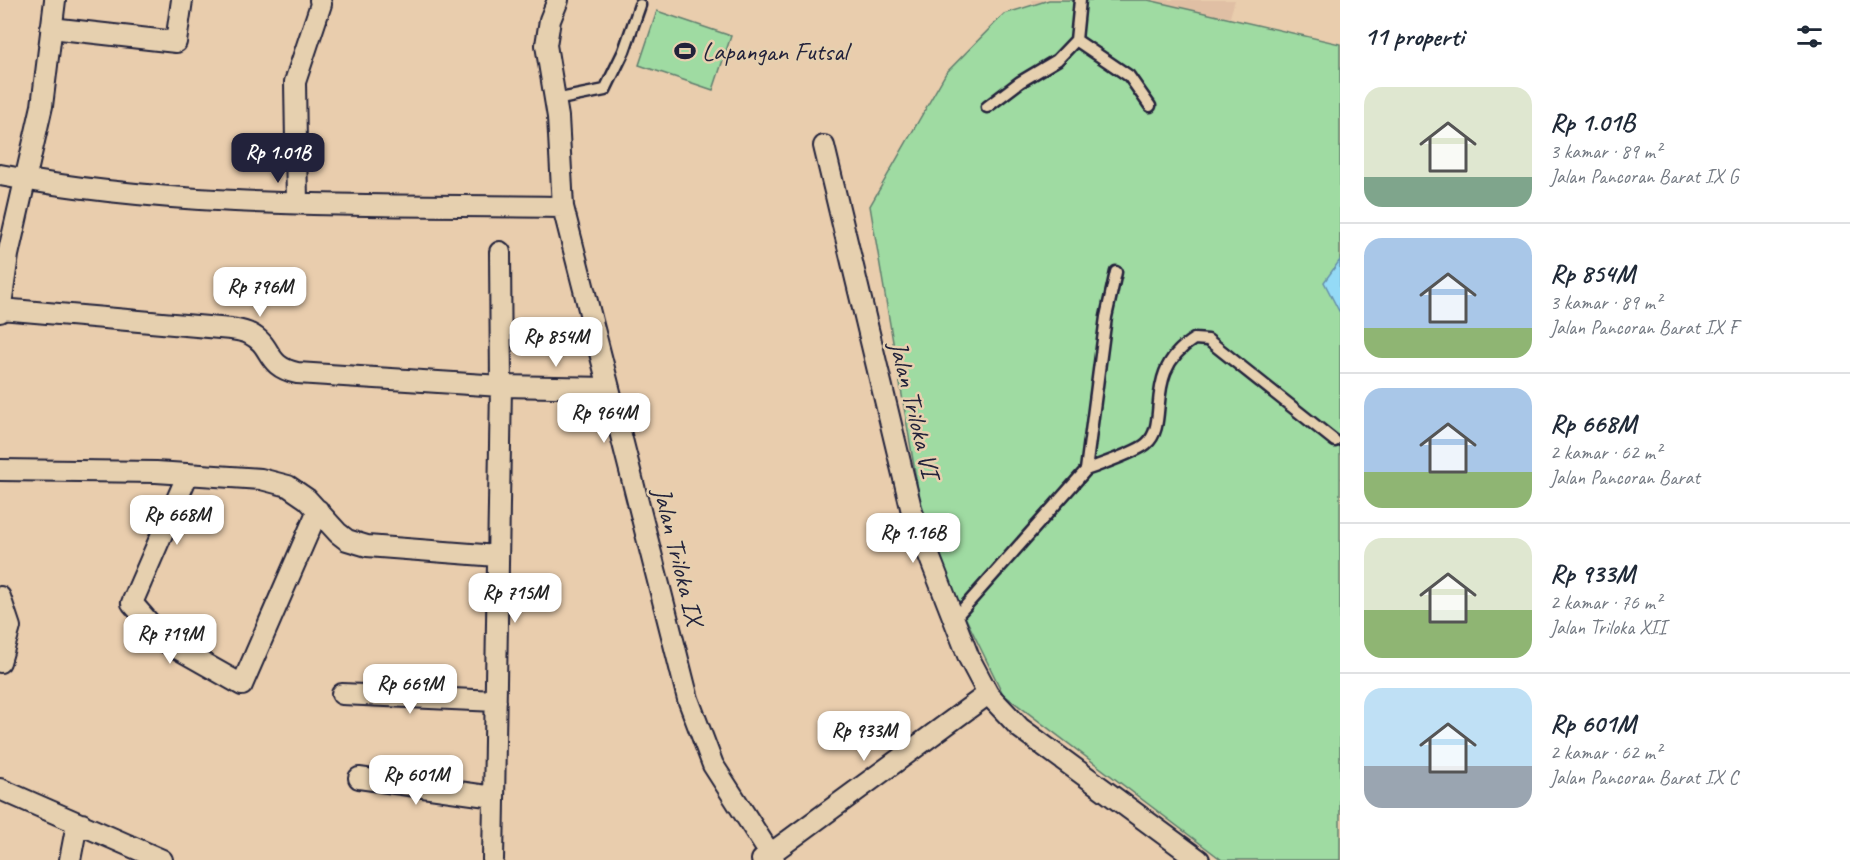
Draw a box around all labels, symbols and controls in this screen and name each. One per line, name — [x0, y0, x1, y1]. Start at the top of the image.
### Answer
text: 11 properti — [1364, 20, 1464, 53]
icon: filters — [1793, 20, 1826, 53]
place label: Lapangan Futsal — [702, 35, 852, 68]
sports icon: Lapangan Futsal — [673, 39, 697, 63]
text: Rp 1.01B — [1550, 106, 1635, 139]
icon: home — [1412, 111, 1484, 183]
pin: Rp 1.01B — [216, 133, 340, 184]
text: 3 kamar · 89 m² — [1550, 139, 1661, 164]
text: Rp 1.01B — [245, 140, 311, 165]
text: Jalan Pancoran Barat IX G — [1550, 164, 1738, 189]
text: Rp 854M — [1550, 257, 1634, 290]
icon: home — [1412, 262, 1484, 334]
pin: Rp 796M — [205, 267, 315, 318]
text: Rp 796M — [227, 274, 293, 299]
text: 3 kamar · 89 m² — [1550, 290, 1661, 315]
text: Jalan Pancoran Barat IX F — [1550, 315, 1738, 340]
pin: Rp 854M — [501, 317, 611, 368]
text: Rp 854M — [524, 324, 588, 349]
street label: Jalan Triloka VI — [881, 336, 949, 486]
pin: Rp 964M — [549, 393, 659, 444]
text: Rp 964M — [571, 400, 637, 425]
text: Rp 668M — [1550, 407, 1636, 440]
icon: home — [1412, 412, 1484, 484]
text: 2 kamar · 62 m² — [1550, 440, 1661, 465]
text: Jalan Pancoran Barat — [1550, 465, 1700, 490]
street label: Jalan Triloka IX — [645, 482, 713, 632]
pin: Rp 668M — [122, 495, 232, 546]
text: Rp 668M — [144, 502, 210, 527]
pin: Rp 1.16B — [851, 513, 975, 564]
text: Rp 1.16B — [880, 520, 946, 545]
text: Rp 933M — [1550, 557, 1635, 590]
icon: home — [1412, 562, 1484, 634]
pin: Rp 715M — [460, 573, 570, 624]
text: Rp 715M — [483, 580, 547, 605]
text: 2 kamar · 76 m² — [1550, 590, 1661, 615]
pin: Rp 719M — [115, 614, 225, 665]
text: Jalan Triloka XII — [1550, 615, 1666, 640]
text: Rp 719M — [138, 621, 202, 646]
pin: Rp 669M — [355, 664, 465, 715]
text: Rp 669M — [377, 671, 443, 696]
text: Rp 601M — [1550, 707, 1635, 740]
pin: Rp 933M — [809, 711, 919, 762]
icon: home — [1412, 712, 1484, 784]
text: Rp 933M — [831, 718, 897, 743]
text: 2 kamar · 62 m² — [1550, 740, 1661, 765]
pin: Rp 601M — [361, 755, 471, 806]
text: Rp 601M — [383, 762, 449, 787]
text: Jalan Pancoran Barat IX C — [1550, 765, 1738, 790]

